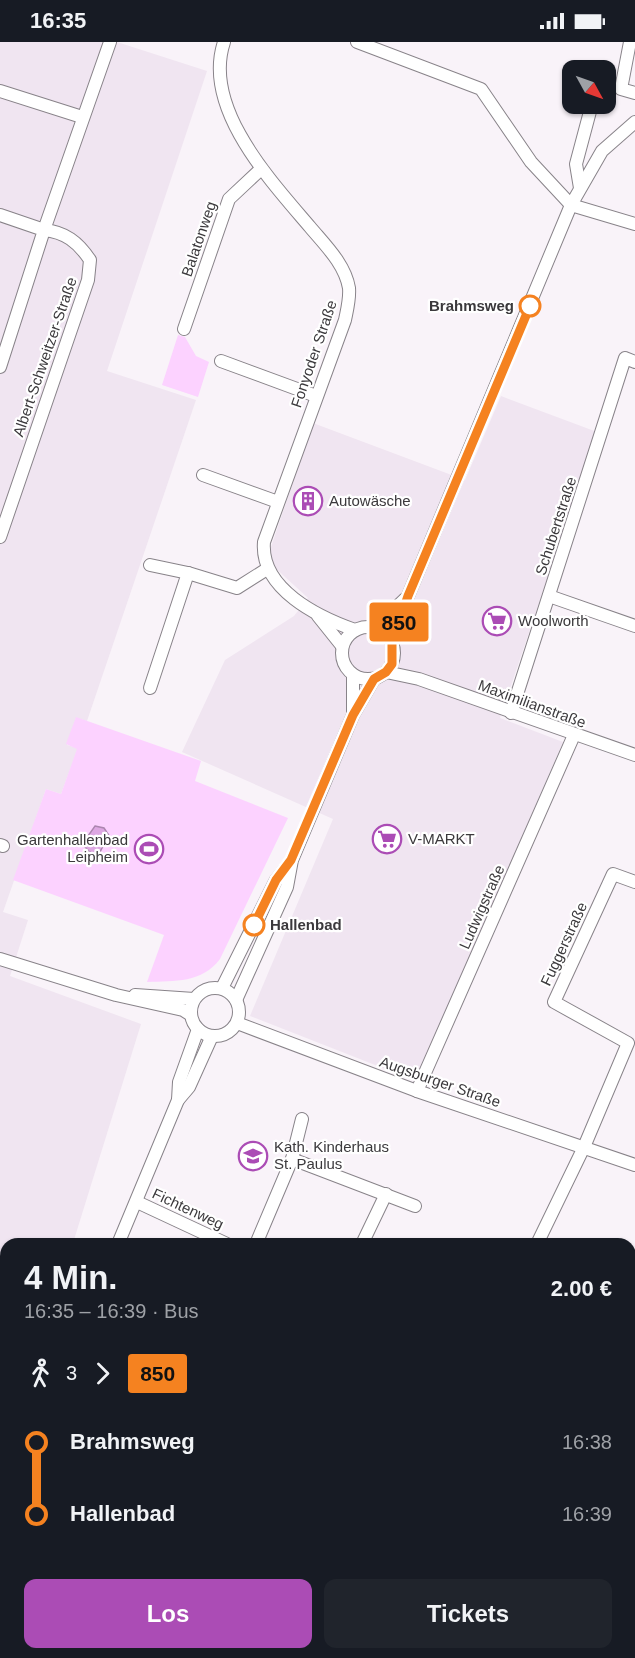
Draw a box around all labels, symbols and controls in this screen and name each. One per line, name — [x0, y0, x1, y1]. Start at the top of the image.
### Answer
text: 16:35 — [30, 8, 86, 33]
north arrow — [562, 60, 616, 114]
map controls — [562, 60, 616, 114]
street label: Balatonweg — [178, 199, 219, 279]
street label: Albert-Schweitzer-Straße — [9, 275, 80, 439]
marker: Brahmsweg — [519, 295, 541, 317]
place label: Brahmsweg — [429, 297, 514, 314]
street label: Fonyoder Straße — [287, 298, 340, 410]
street label: Schubertstraße — [532, 474, 579, 577]
building icon: Autowäsche — [292, 485, 324, 517]
place label: Autowäsche — [329, 492, 411, 509]
line badge: 850 — [364, 602, 434, 642]
supermarket icon: Woolworth — [481, 605, 513, 637]
text: 850 — [381, 611, 417, 634]
place label: Woolworth — [518, 612, 589, 629]
street label: Maximilianstraße — [476, 676, 588, 731]
supermarket icon: V-MARKT — [371, 823, 403, 855]
place label: V-MARKT — [408, 830, 475, 847]
place label: Gartenhallenbad Leipheim — [17, 831, 128, 865]
sports icon: Gartenhallenbad Leipheim — [133, 833, 165, 865]
street label: Ludwigstraße — [455, 862, 508, 951]
street label: Fuggerstraße — [537, 899, 590, 988]
marker: Hallenbad — [243, 914, 265, 936]
place label: Hallenbad — [270, 916, 342, 933]
street label: Augsburger Straße — [377, 1053, 503, 1110]
place label: Kath. Kinderhaus St. Paulus — [274, 1138, 389, 1172]
school or university icon: Kath. Kinderhaus St. Paulus — [237, 1140, 269, 1172]
street label: Fichtenweg — [150, 1185, 227, 1232]
text: 4 Min. — [24, 1259, 118, 1296]
text: 2.00 € — [551, 1276, 612, 1301]
text: 16:35 – 16:39 · Bus — [24, 1300, 199, 1322]
icon: walk — [24, 1357, 57, 1390]
icon: forward — [86, 1357, 119, 1390]
text: 3 — [66, 1362, 77, 1384]
text: 850 — [140, 1362, 175, 1385]
text: Brahmsweg — [70, 1429, 195, 1454]
text: 16:38 — [562, 1431, 612, 1453]
text: Hallenbad — [70, 1501, 175, 1526]
text: 16:39 — [562, 1503, 612, 1525]
button: Los — [24, 1579, 312, 1648]
button: Tickets — [324, 1579, 612, 1648]

